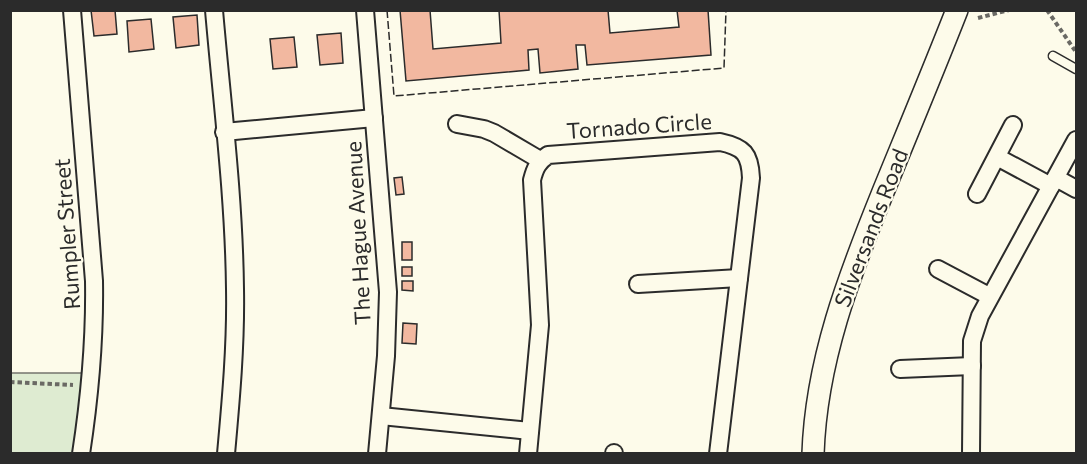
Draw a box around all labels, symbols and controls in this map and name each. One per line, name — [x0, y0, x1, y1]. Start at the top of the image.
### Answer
street label: Tornado Circle — [565, 107, 713, 144]
street label: The Hague Avenue — [339, 141, 376, 326]
street label: Silversands Road — [828, 145, 913, 311]
street label: Rumpler Street — [48, 158, 85, 311]

